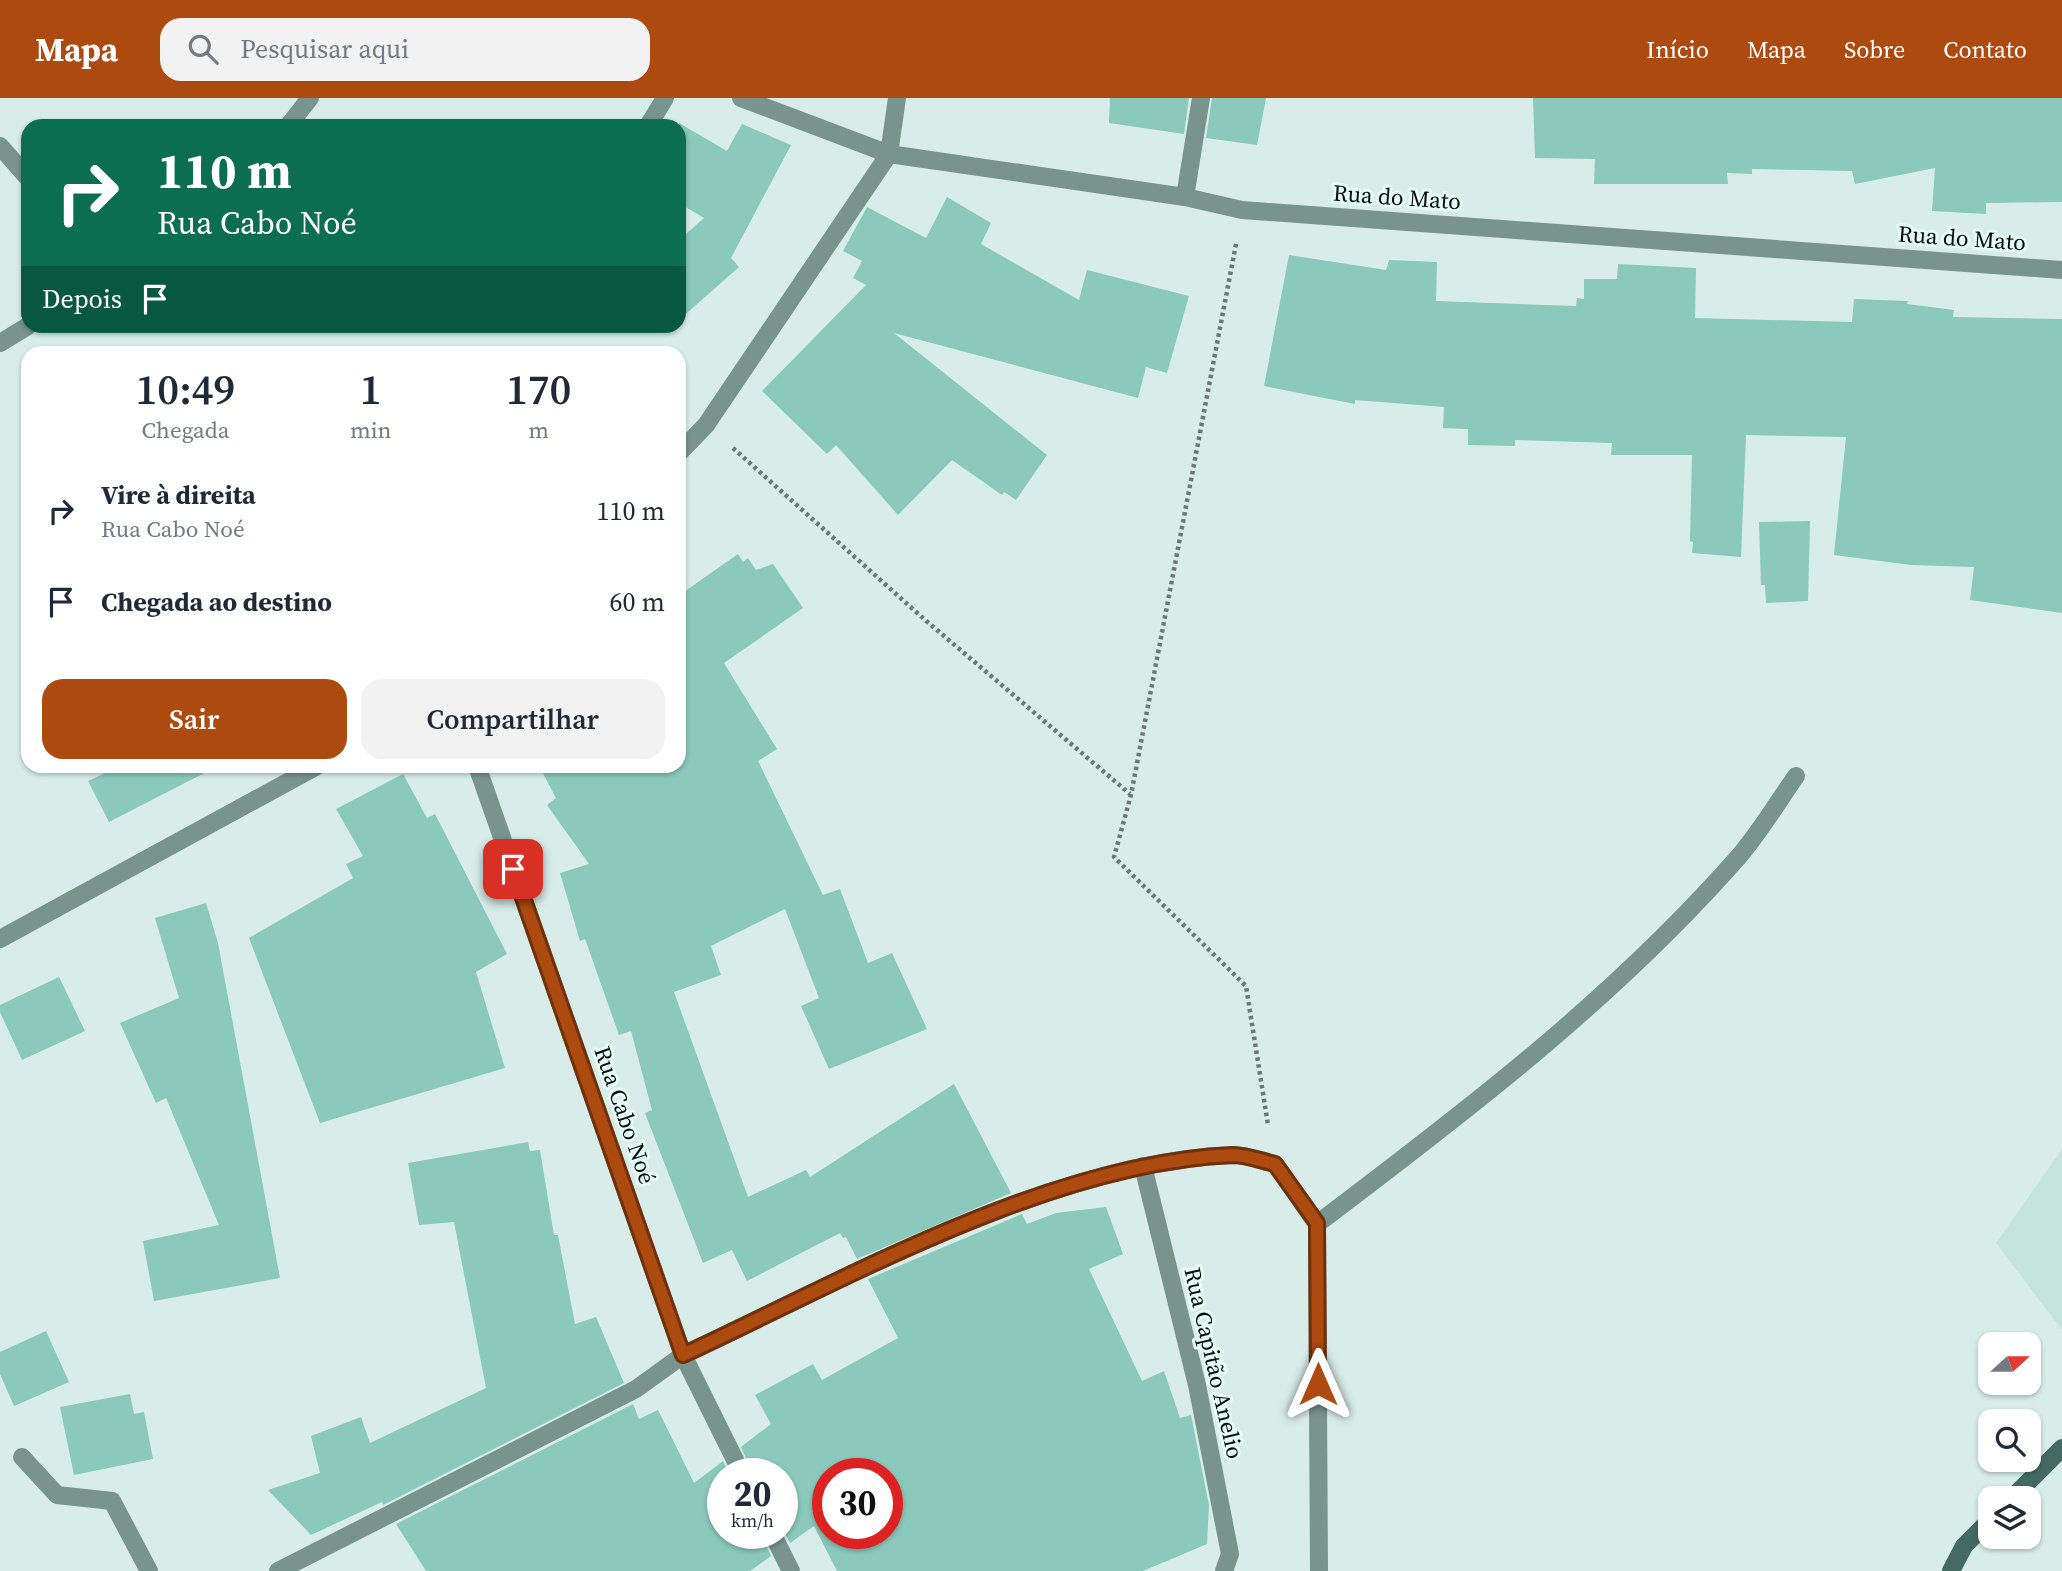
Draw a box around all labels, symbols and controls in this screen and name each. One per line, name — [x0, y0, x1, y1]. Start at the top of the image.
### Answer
search box — [160, 18, 650, 81]
text: Mapa — [35, 27, 118, 72]
icon: search — [184, 30, 222, 68]
text: Pesquisar aqui — [240, 31, 409, 67]
text: Início — [1646, 33, 1709, 66]
text: Mapa — [1747, 33, 1806, 66]
text: Sobre — [1844, 33, 1905, 66]
text: Contato — [1943, 33, 2027, 66]
text: 110 m — [157, 137, 292, 204]
icon: right — [42, 147, 133, 238]
street label: Rua do Mato — [1332, 177, 1462, 217]
text: Rua Cabo Noé — [157, 201, 357, 245]
street label: Rua do Mato — [1897, 218, 2027, 258]
icon: arrive — [136, 280, 174, 318]
text: Depois — [42, 281, 122, 317]
text: 10:49 — [135, 360, 235, 418]
text: 1 — [360, 360, 382, 418]
text: 170 — [506, 360, 571, 418]
text: Chegada — [142, 414, 229, 446]
text: min — [350, 414, 391, 446]
text: m — [528, 414, 549, 446]
text: Vire à direita — [101, 477, 256, 513]
icon: right — [42, 492, 80, 530]
text: 110 m — [597, 493, 665, 529]
text: Rua Cabo Noé — [101, 513, 245, 545]
icon: arrive — [42, 583, 80, 621]
text: Chegada ao destino — [101, 584, 332, 620]
text: 60 m — [610, 584, 665, 620]
button: Sair — [42, 679, 347, 759]
button: Compartilhar — [361, 679, 665, 759]
pin — [483, 839, 543, 899]
icon: arrive — [494, 850, 532, 888]
street label: Rua Cabo Noé — [586, 1042, 664, 1188]
street label: Rua Capitão Anelio — [1176, 1264, 1252, 1462]
north arrow — [1978, 1332, 2040, 1395]
map controls — [1978, 1332, 2041, 1549]
position arrow — [1281, 1347, 1355, 1421]
button: search — [1978, 1409, 2041, 1472]
speed limit sign: 30 — [812, 1458, 903, 1549]
text: 20 — [734, 1470, 771, 1518]
button: layers — [1978, 1486, 2041, 1549]
text: km/h — [731, 1508, 774, 1533]

